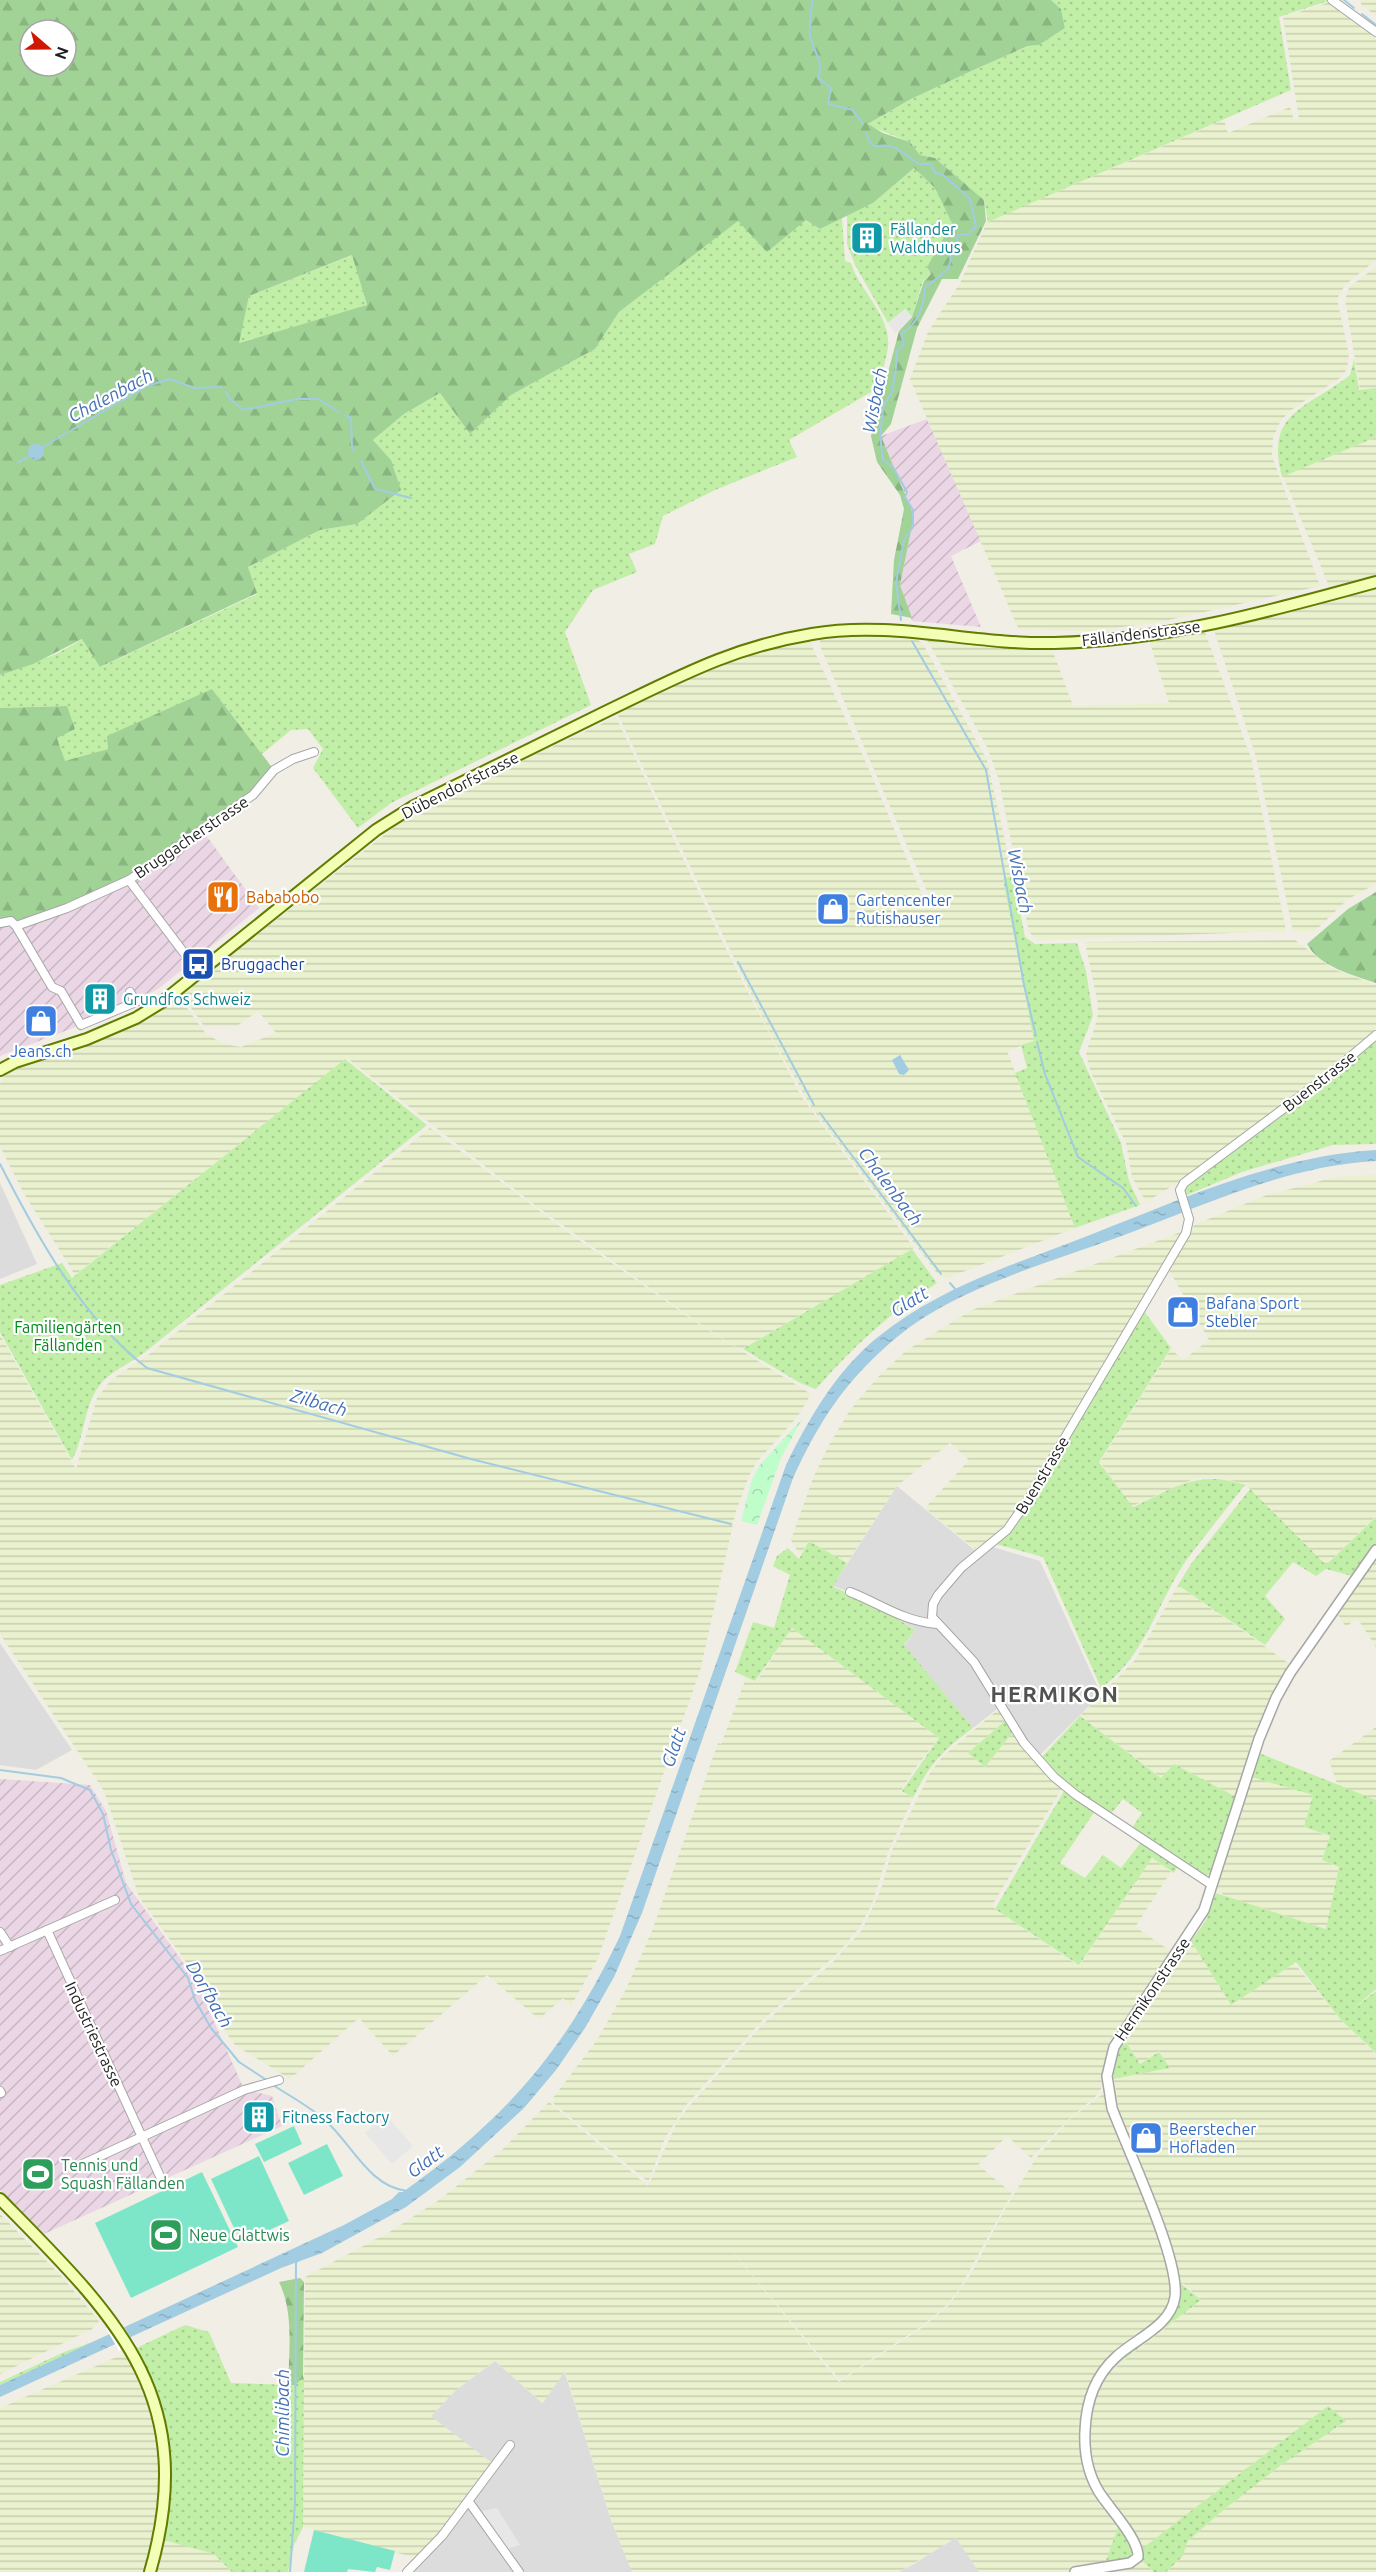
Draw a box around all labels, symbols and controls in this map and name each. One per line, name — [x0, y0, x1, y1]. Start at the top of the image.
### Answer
north arrow — [18, 18, 78, 78]
text: N — [52, 44, 73, 62]
building icon: Fällander Waldhuus — [849, 220, 885, 256]
place label: Fällander Waldhuus — [890, 220, 961, 256]
water label: Chalenbach — [64, 364, 156, 426]
water label: Wisbach — [858, 366, 890, 434]
street label: Fällandenstrasse — [1081, 617, 1201, 649]
street label: Dübendorfstrasse — [398, 748, 522, 822]
street label: Bruggacherstrasse — [131, 792, 251, 882]
water label: Wisbach — [1005, 847, 1037, 915]
restaurant icon: Bababobo — [205, 879, 241, 915]
place label: Bababobo — [246, 888, 319, 906]
shop icon: Gartencenter Rutishauser — [815, 891, 851, 927]
place label: Gartencenter Rutishauser — [856, 891, 952, 927]
bus stop icon: Bruggacher — [180, 946, 216, 982]
place label: Bruggacher — [221, 955, 304, 973]
building icon: Grundfos Schweiz — [82, 981, 118, 1017]
place label: Grundfos Schweiz — [123, 990, 251, 1008]
shop icon: Jeans.ch — [23, 1003, 59, 1039]
place label: Jeans.ch — [10, 1042, 72, 1060]
street label: Buenstrasse — [1279, 1047, 1359, 1115]
water label: Chalenbach — [855, 1143, 927, 1229]
water label: Glatt — [887, 1281, 932, 1320]
shop icon: Bafana Sport Stebler — [1165, 1294, 1201, 1330]
place label: Bafana Sport Stebler — [1206, 1294, 1300, 1330]
park label: Familiengärten Fällanden — [14, 1318, 122, 1354]
water label: Zilbach — [288, 1384, 349, 1420]
street label: Buenstrasse — [1012, 1433, 1072, 1517]
district label: HERMIKON — [991, 1681, 1119, 1706]
water label: Glatt — [657, 1724, 689, 1769]
street label: Hermikonstrasse — [1111, 1934, 1193, 2044]
water label: Dorfbach — [182, 1957, 237, 2031]
street label: Industriestrasse — [62, 1979, 126, 2089]
building icon: Fitness Factory — [241, 2099, 277, 2135]
place label: Fitness Factory — [282, 2108, 390, 2126]
shop icon: Beerstecher Hofladen — [1128, 2120, 1164, 2156]
place label: Beerstecher Hofladen — [1169, 2120, 1256, 2156]
water label: Glatt — [403, 2140, 448, 2181]
sports icon: Tennis und Squash Fällanden — [20, 2156, 56, 2192]
place label: Tennis und Squash Fällanden — [61, 2156, 185, 2192]
sports icon: Neue Glattwis — [148, 2217, 184, 2253]
place label: Neue Glattwis — [189, 2226, 290, 2244]
water label: Chimlibach — [272, 2369, 292, 2457]

